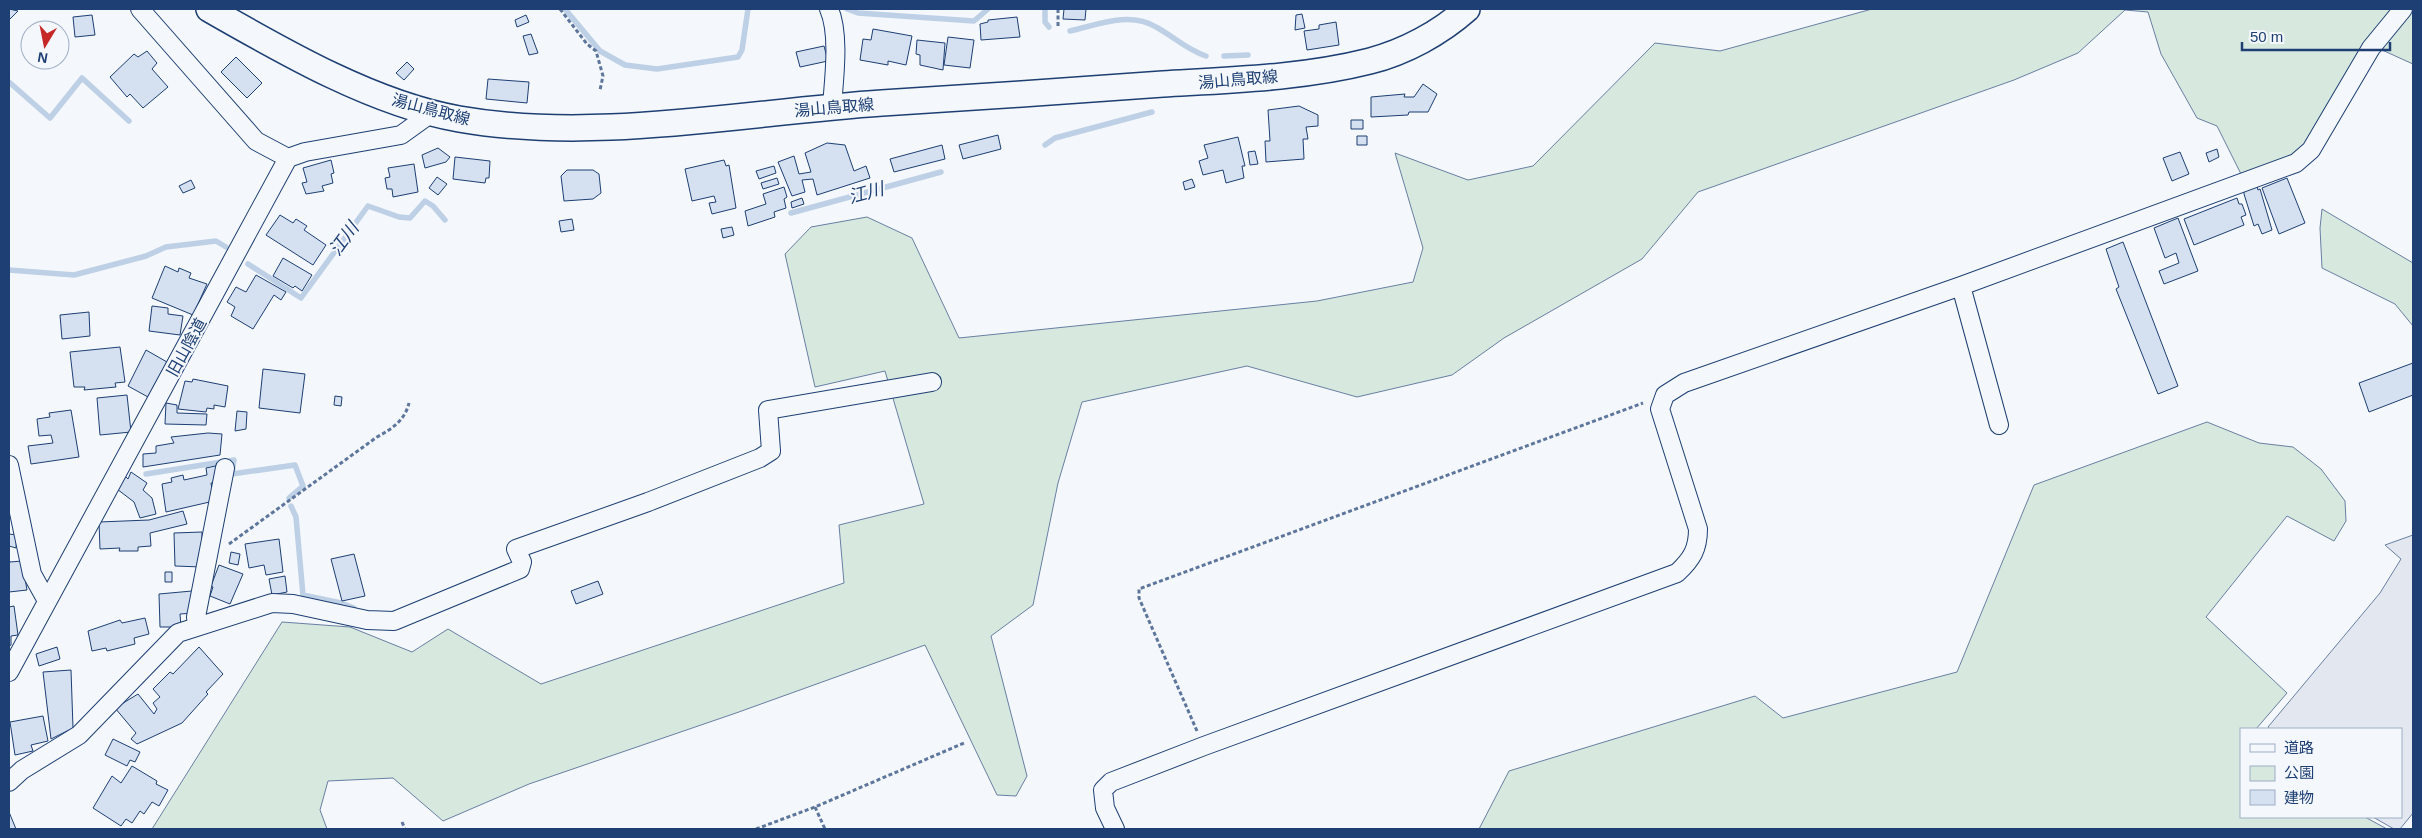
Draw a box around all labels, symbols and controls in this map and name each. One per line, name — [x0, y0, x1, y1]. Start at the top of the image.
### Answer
north arrow — [20, 20, 70, 70]
scale bar — [2242, 20, 2390, 52]
text: 50 m — [2250, 28, 2283, 45]
text: N — [36, 49, 49, 67]
street label: 湯山鳥取線 — [1197, 68, 1279, 91]
street label: 湯山鳥取線 — [390, 91, 472, 128]
street label: 湯山鳥取線 — [793, 96, 875, 119]
water label: 江川 — [846, 178, 888, 207]
water label: 江川 — [325, 217, 364, 259]
street label: 旧山陰道 — [163, 315, 209, 379]
legend — [2240, 728, 2402, 818]
text: 道路 — [2284, 739, 2314, 756]
text: 公園 — [2284, 764, 2314, 781]
text: 建物 — [2284, 789, 2314, 806]

